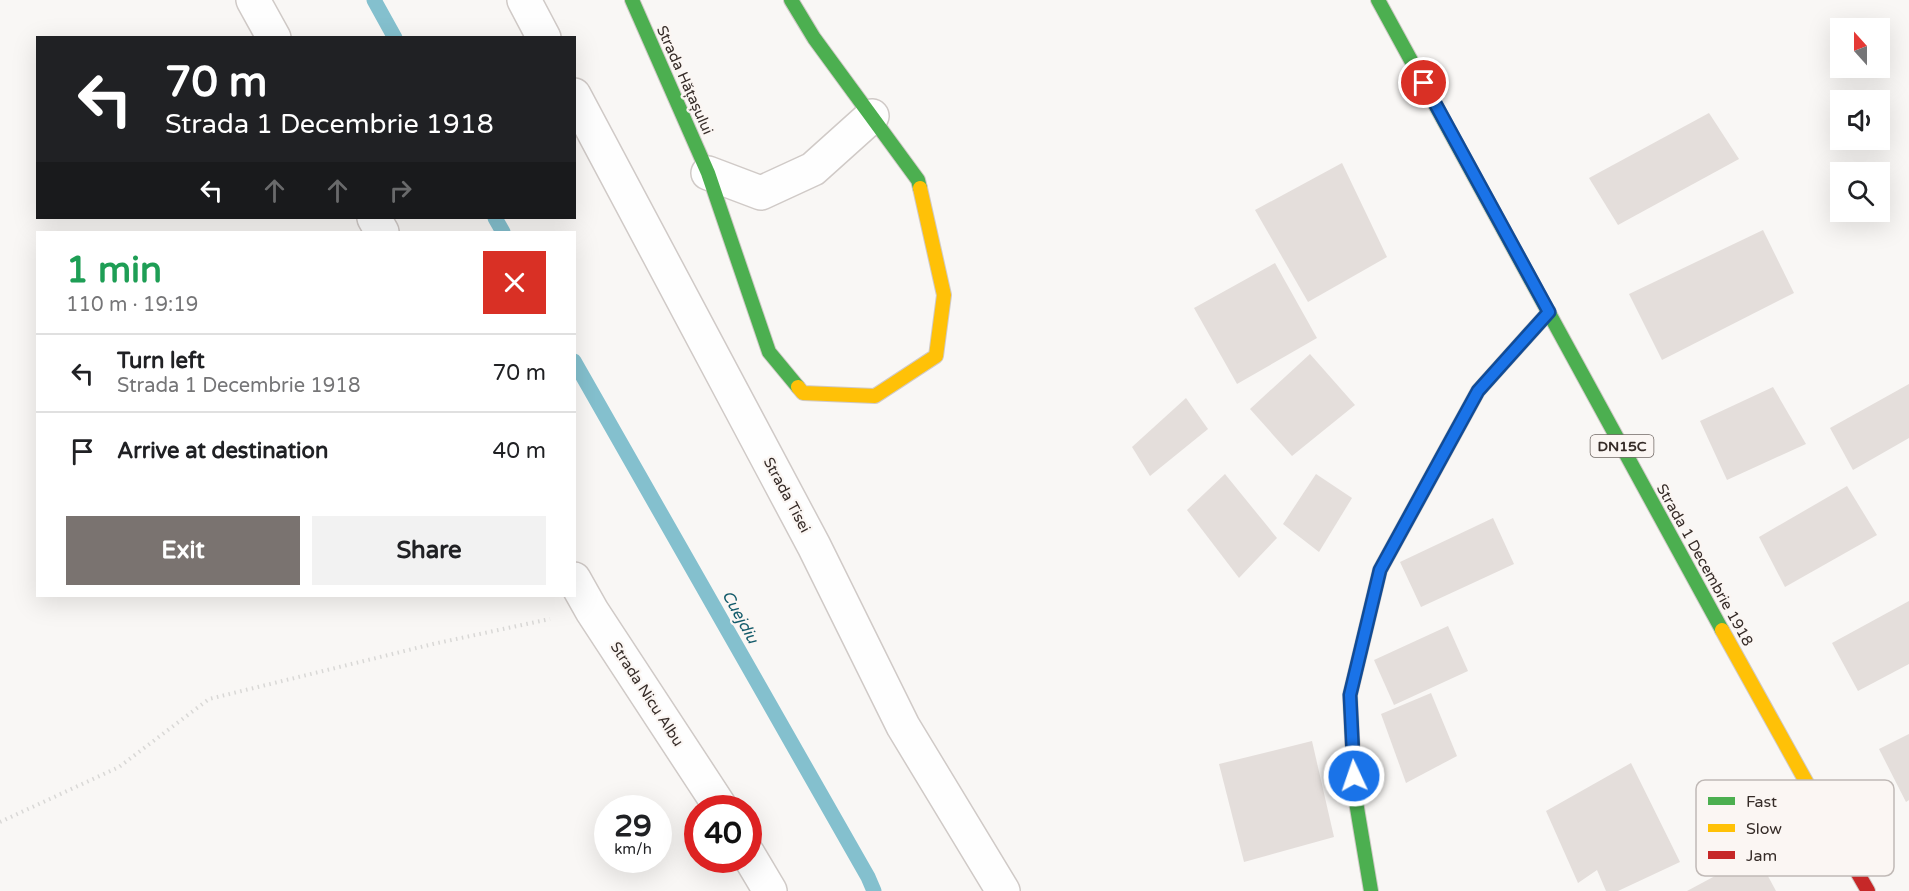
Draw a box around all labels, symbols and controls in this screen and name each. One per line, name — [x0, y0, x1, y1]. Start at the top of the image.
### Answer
north arrow — [1830, 18, 1890, 78]
map controls — [1830, 18, 1890, 222]
street label: Strada Hățașului — [653, 23, 717, 137]
text: 70 m — [165, 57, 267, 108]
pin — [1398, 57, 1449, 108]
icon: left — [66, 60, 144, 138]
icon: arrive — [1407, 66, 1440, 99]
button: sound — [1830, 90, 1890, 150]
text: Strada 1 Decembrie 1918 — [165, 108, 494, 141]
button: search — [1830, 162, 1890, 222]
icon: left — [195, 174, 228, 207]
icon: ahead — [258, 174, 291, 207]
icon: ahead — [321, 174, 354, 207]
icon: right — [384, 174, 417, 207]
text: 1 min — [66, 249, 162, 292]
button: close — [483, 251, 546, 314]
text: 110 m · 19:19 — [66, 293, 198, 317]
text: Turn left — [117, 348, 205, 374]
icon: left — [66, 357, 99, 390]
text: 70 m — [492, 360, 546, 386]
text: Strada 1 Decembrie 1918 — [117, 374, 360, 398]
icon: arrive — [66, 435, 99, 468]
road number: DN15C — [1590, 435, 1654, 457]
text: Arrive at destination — [117, 438, 328, 464]
text: 40 m — [492, 438, 546, 464]
street label: Strada Tisei — [760, 454, 814, 536]
street label: Strada 1 Decembrie 1918 — [1653, 481, 1757, 649]
button: Exit — [66, 516, 300, 585]
button: Share — [312, 516, 546, 585]
water label: Cuejdiu — [717, 587, 763, 648]
street label: Strada Nicu Albu — [607, 638, 687, 750]
position arrow — [1322, 744, 1386, 808]
legend — [1696, 780, 1894, 876]
text: Fast — [1746, 792, 1777, 812]
speed limit sign: 40 — [684, 795, 762, 873]
text: 29 — [614, 808, 652, 845]
text: Slow — [1746, 819, 1782, 839]
text: km/h — [614, 840, 652, 858]
text: Jam — [1746, 846, 1777, 866]

